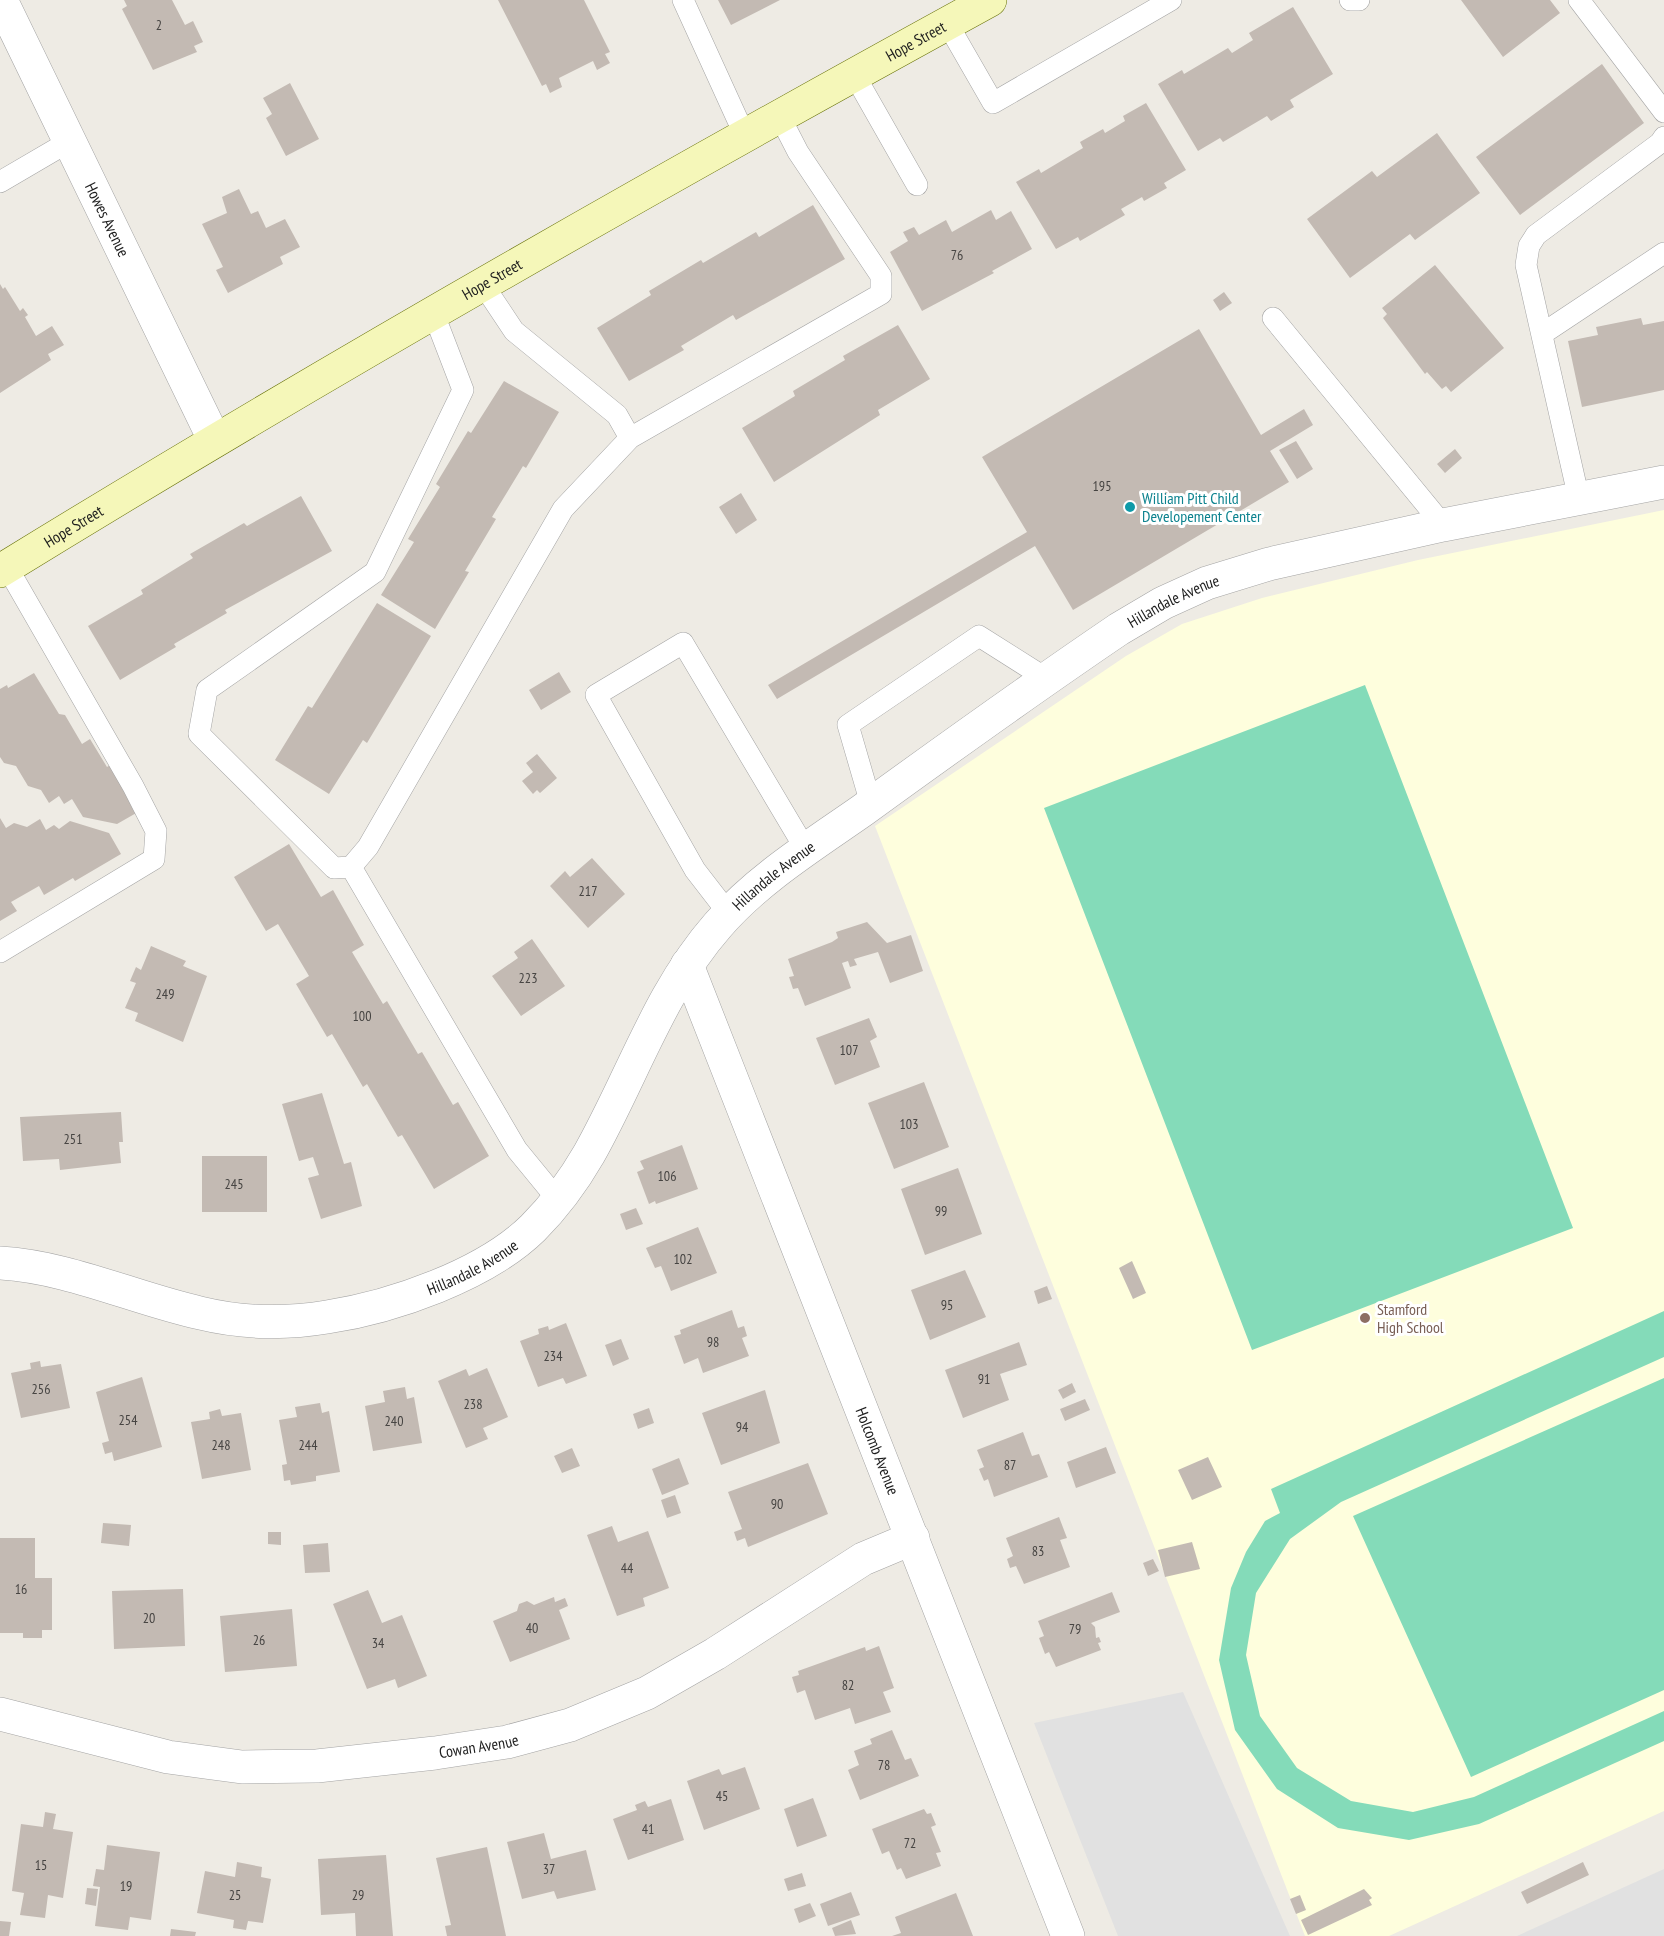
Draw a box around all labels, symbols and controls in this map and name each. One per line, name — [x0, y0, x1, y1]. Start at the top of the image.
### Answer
house number: 2 — [156, 16, 162, 34]
street label: Hope Street — [882, 16, 950, 66]
street label: Howes Avenue — [81, 179, 134, 260]
house number: 76 — [951, 246, 963, 264]
street label: Hope Street — [458, 254, 526, 304]
house number: 195 — [1093, 477, 1111, 495]
place label: William Pitt Child Developement Center — [1142, 488, 1262, 526]
street label: Hope Street — [40, 500, 107, 552]
marker: William Pitt Child Developement Center — [1123, 500, 1137, 514]
street label: Hillandale Avenue — [1124, 570, 1221, 632]
street label: Hillandale Avenue — [728, 836, 819, 914]
house number: 217 — [579, 882, 597, 900]
house number: 223 — [519, 969, 537, 987]
house number: 249 — [156, 985, 174, 1003]
house number: 100 — [353, 1007, 371, 1025]
house number: 107 — [840, 1041, 858, 1059]
house number: 103 — [900, 1115, 918, 1133]
house number: 251 — [64, 1130, 82, 1148]
house number: 106 — [658, 1167, 676, 1185]
house number: 245 — [225, 1175, 243, 1193]
house number: 99 — [935, 1202, 947, 1220]
street label: Hillandale Avenue — [424, 1235, 522, 1299]
house number: 102 — [674, 1250, 692, 1268]
house number: 95 — [941, 1296, 953, 1314]
place label: Stamford High School — [1377, 1299, 1444, 1337]
marker: Stamford High School — [1358, 1311, 1372, 1325]
house number: 98 — [707, 1333, 719, 1351]
house number: 234 — [544, 1347, 563, 1365]
house number: 91 — [978, 1370, 990, 1388]
house number: 256 — [32, 1380, 50, 1398]
house number: 238 — [464, 1395, 482, 1413]
street label: Holcomb Avenue — [851, 1404, 904, 1498]
house number: 254 — [119, 1411, 138, 1429]
house number: 240 — [385, 1412, 403, 1430]
house number: 94 — [736, 1418, 749, 1436]
house number: 248 — [212, 1436, 230, 1454]
house number: 244 — [299, 1436, 318, 1454]
house number: 87 — [1004, 1456, 1016, 1474]
house number: 90 — [771, 1495, 783, 1513]
house number: 83 — [1032, 1542, 1044, 1560]
house number: 44 — [621, 1559, 634, 1577]
house number: 16 — [15, 1580, 27, 1598]
house number: 20 — [143, 1609, 155, 1627]
house number: 40 — [526, 1619, 538, 1637]
house number: 79 — [1069, 1620, 1081, 1638]
house number: 26 — [253, 1631, 265, 1649]
house number: 34 — [372, 1634, 385, 1652]
house number: 82 — [842, 1676, 854, 1694]
street label: Cowan Avenue — [438, 1729, 521, 1762]
house number: 78 — [878, 1756, 890, 1774]
house number: 45 — [716, 1787, 728, 1805]
house number: 41 — [642, 1820, 654, 1838]
house number: 72 — [904, 1834, 916, 1852]
house number: 15 — [35, 1856, 47, 1874]
house number: 37 — [543, 1860, 555, 1878]
house number: 19 — [120, 1877, 132, 1895]
house number: 25 — [229, 1886, 241, 1904]
house number: 29 — [352, 1886, 364, 1904]

